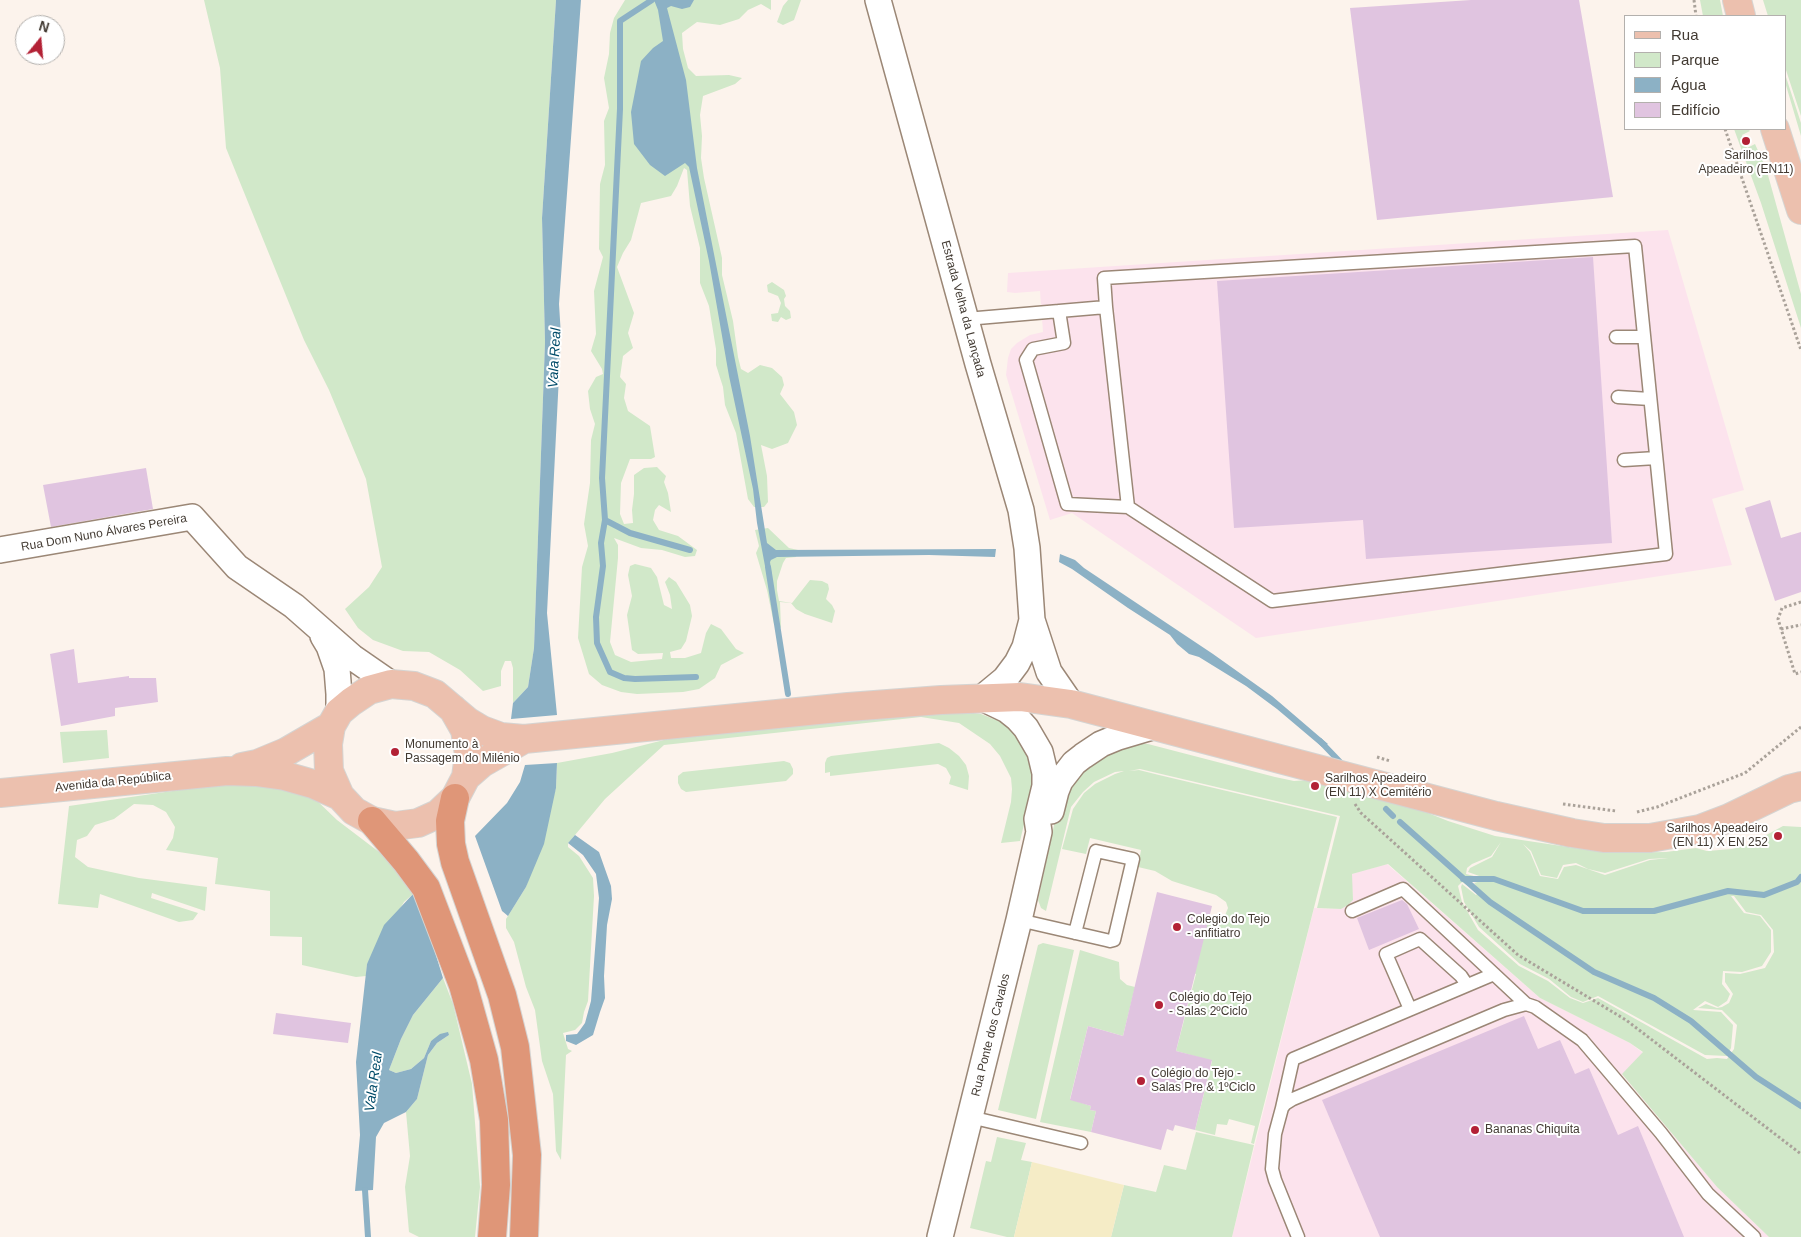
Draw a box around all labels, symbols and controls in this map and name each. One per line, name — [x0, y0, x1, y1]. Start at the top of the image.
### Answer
north arrow — [15, 15, 65, 65]
legend — [1624, 15, 1786, 130]
text: N — [37, 17, 51, 36]
text: Rua — [1671, 26, 1699, 43]
text: Parque — [1671, 51, 1719, 68]
text: Água — [1671, 76, 1706, 93]
text: Edifício — [1671, 101, 1720, 118]
marker: Sarilhos Apeadeiro (EN11) — [1740, 135, 1752, 147]
place label: Sarilhos Apeadeiro (EN11) — [1698, 149, 1794, 177]
street label: Estrada Velha da Lançada — [938, 239, 988, 379]
water label: Vala Real — [545, 328, 565, 388]
street label: Rua Dom Nuno Álvares Pereira — [20, 511, 188, 555]
place label: Monumento à Passagem do Milénio — [405, 738, 520, 766]
marker: Monumento à Passagem do Milénio — [389, 746, 401, 758]
street label: Avenida da República — [54, 769, 172, 795]
place label: Sarilhos Apeadeiro (EN 11) X Cemitério — [1325, 772, 1431, 800]
marker: Sarilhos Apeadeiro (EN 11) X Cemitério — [1309, 780, 1321, 792]
place label: Sarilhos Apeadeiro (EN 11) X EN 252 — [1667, 822, 1768, 850]
marker: Sarilhos Apeadeiro (EN 11) X EN 252 — [1772, 830, 1784, 842]
place label: Colegio do Tejo - anfitiatro — [1187, 913, 1270, 941]
marker: Colegio do Tejo - anfitiatro — [1171, 921, 1183, 933]
street label: Rua Ponte dos Cavalos — [969, 972, 1013, 1098]
place label: Colégio do Tejo - Salas 2ºCiclo — [1169, 991, 1252, 1019]
marker: Colégio do Tejo - Salas 2ºCiclo — [1153, 999, 1165, 1011]
water label: Vala Real — [361, 1051, 387, 1113]
place label: Colégio do Tejo - Salas Pre & 1ºCiclo — [1151, 1067, 1255, 1095]
marker: Colégio do Tejo - Salas Pre & 1ºCiclo — [1135, 1075, 1147, 1087]
place label: Bananas Chiquita — [1485, 1123, 1580, 1137]
marker: Bananas Chiquita — [1469, 1124, 1481, 1136]

